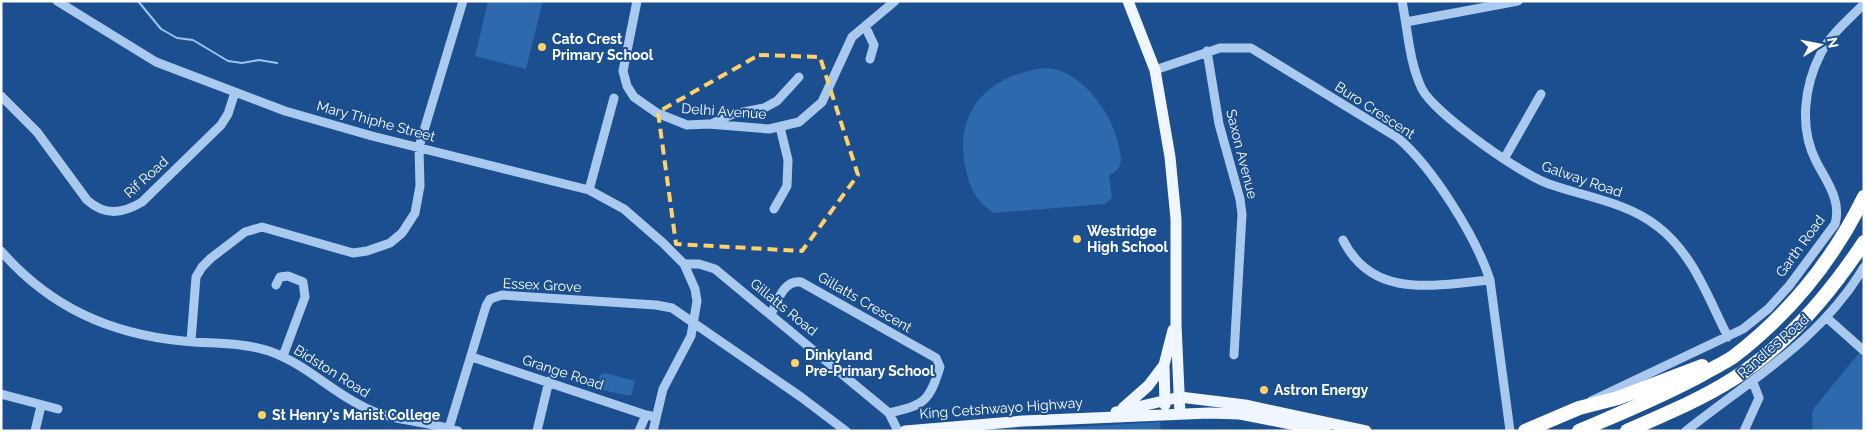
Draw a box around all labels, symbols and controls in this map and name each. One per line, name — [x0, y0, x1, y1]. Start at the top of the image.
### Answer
north arrow — [1795, 20, 1845, 70]
place label: Cato Crest Primary School — [552, 31, 654, 63]
text: N — [1824, 36, 1842, 49]
marker: Cato Crest Primary School — [536, 41, 548, 53]
street label: Buro Crescent — [1332, 78, 1418, 142]
street label: Mary Thiphe Street — [315, 97, 437, 145]
street label: Delhi Avenue — [681, 100, 767, 122]
street label: Saxon Avenue — [1223, 108, 1261, 200]
street label: Rif Road — [121, 153, 171, 201]
street label: Galway Road — [1540, 158, 1624, 200]
street label: Garth Road — [1772, 212, 1828, 280]
place label: Westridge High School — [1087, 223, 1169, 255]
marker: Westridge High School — [1071, 233, 1083, 245]
street label: Gillatts Crescent — [815, 269, 915, 336]
street label: Essex Grove — [502, 275, 582, 295]
street label: Gillatts Road — [747, 275, 821, 339]
street label: Randles Road — [1734, 311, 1812, 381]
street label: Bidston Road — [291, 341, 373, 401]
place label: Dinkyland Pre-Primary School — [805, 347, 935, 379]
street label: Grange Road — [520, 351, 606, 393]
marker: Dinkyland Pre-Primary School — [789, 357, 801, 369]
place label: Astron Energy — [1274, 382, 1369, 398]
marker: Astron Energy — [1258, 384, 1270, 396]
street label: King Cetshwayo Highway — [919, 394, 1084, 422]
place label: St Henry's Marist College — [272, 407, 441, 423]
marker: St Henry's Marist College — [256, 409, 268, 421]

